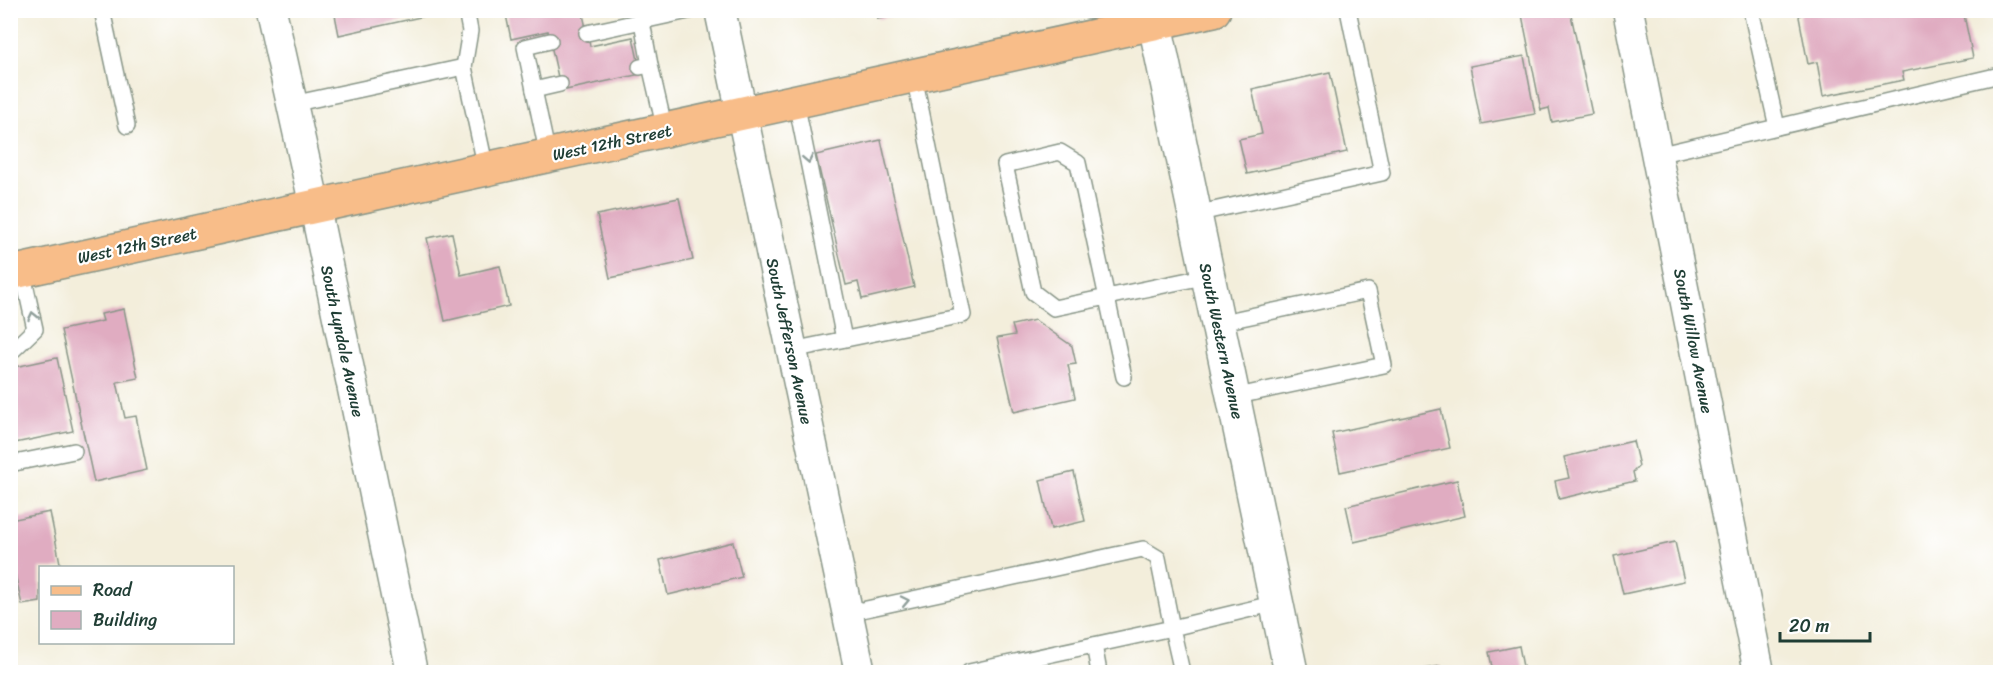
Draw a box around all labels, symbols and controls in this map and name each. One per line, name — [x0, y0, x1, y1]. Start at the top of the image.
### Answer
street label: West 12th Street — [550, 116, 674, 169]
one-way arrow — [801, 154, 814, 164]
street label: West 12th Street — [75, 219, 199, 272]
street label: South Jefferson Avenue — [758, 255, 821, 427]
street label: South Western Avenue — [1191, 260, 1252, 422]
street label: South Lyndale Avenue — [312, 262, 373, 420]
street label: South Willow Avenue — [1665, 266, 1722, 416]
one-way arrow — [27, 312, 40, 322]
legend — [39, 566, 234, 644]
text: Road — [93, 574, 133, 606]
one-way arrow — [899, 595, 909, 608]
text: Building — [93, 604, 157, 636]
scale bar — [1780, 605, 1870, 643]
text: 20 m — [1789, 610, 1829, 642]

